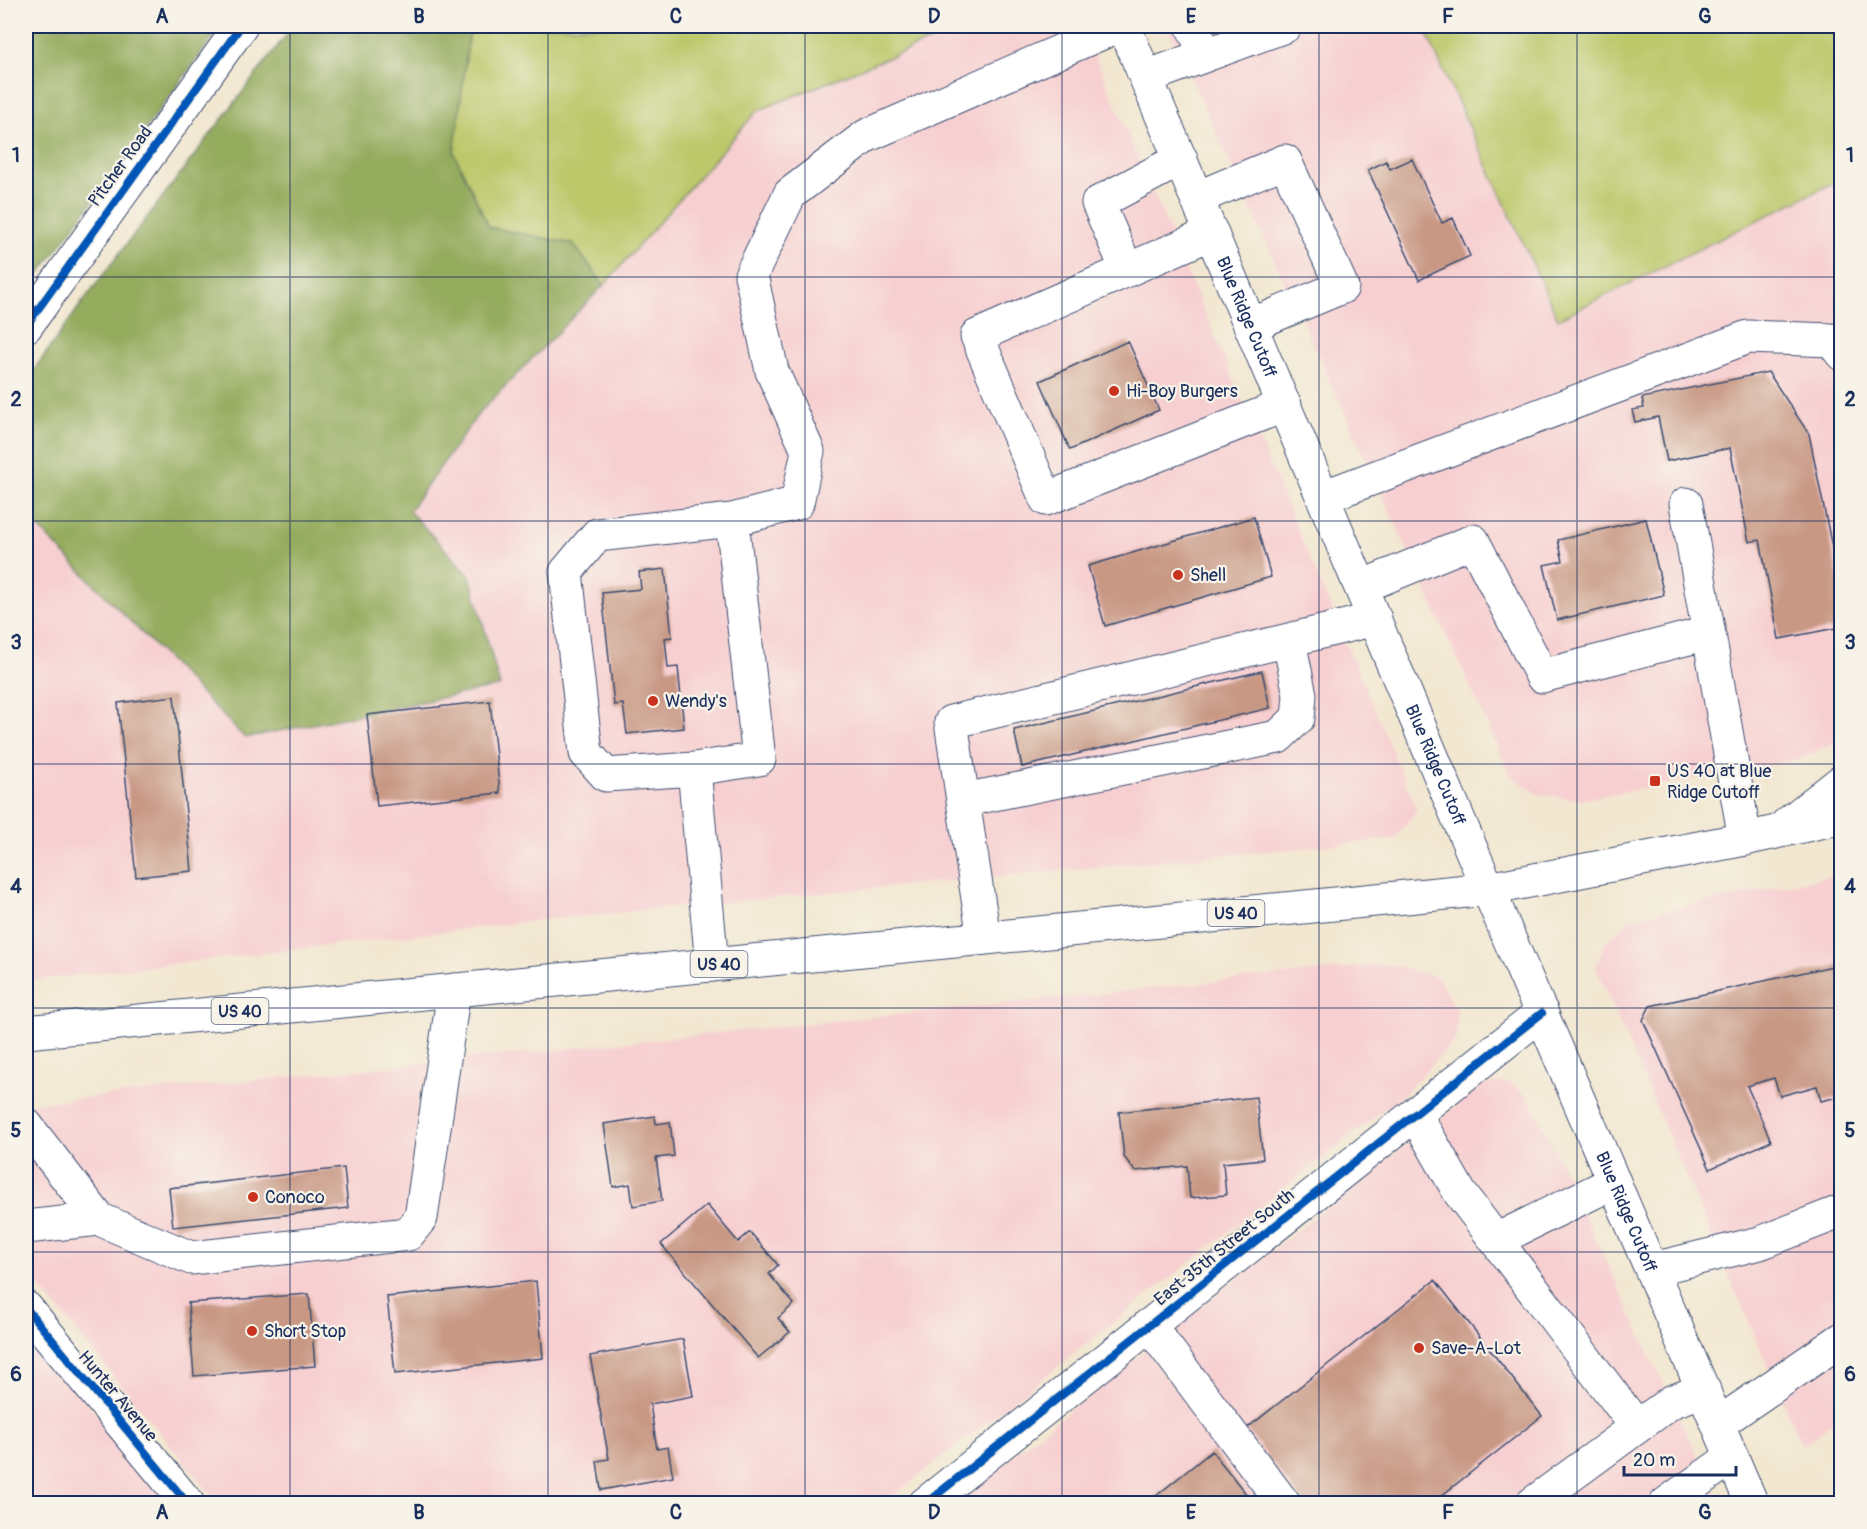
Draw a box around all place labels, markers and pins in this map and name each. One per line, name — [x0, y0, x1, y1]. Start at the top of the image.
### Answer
place label: Hi-Boy Burgers — [1126, 380, 1238, 403]
marker: Hi-Boy Burgers — [1107, 384, 1121, 398]
place label: Shell — [1190, 564, 1226, 587]
marker: Shell — [1171, 568, 1185, 582]
place label: Wendy's — [665, 690, 727, 713]
marker: Wendy's — [646, 694, 660, 708]
place label: US 40 at Blue Ridge Cutoff — [1667, 760, 1771, 804]
marker: US 40 at Blue Ridge Cutoff — [1648, 774, 1662, 788]
place label: Conoco — [265, 1186, 325, 1209]
marker: Conoco — [246, 1190, 260, 1204]
place label: Short Stop — [264, 1320, 346, 1343]
marker: Short Stop — [245, 1324, 259, 1338]
place label: Save-A-Lot — [1431, 1337, 1522, 1360]
marker: Save-A-Lot — [1412, 1341, 1426, 1355]

